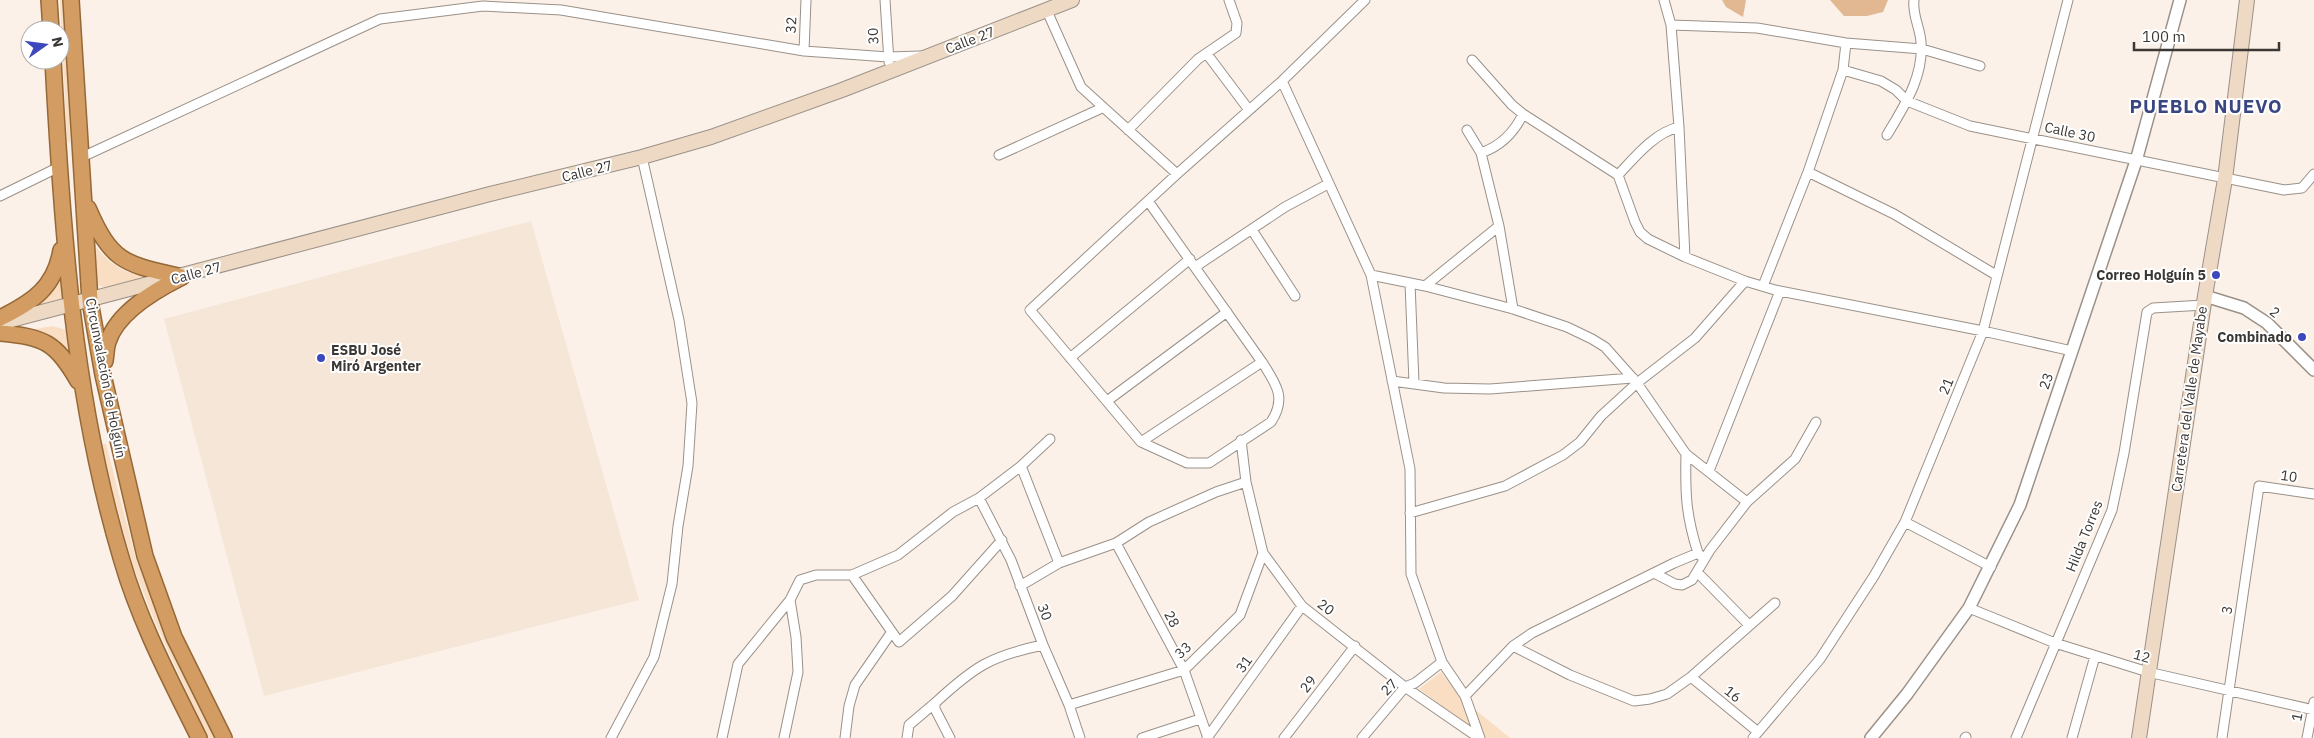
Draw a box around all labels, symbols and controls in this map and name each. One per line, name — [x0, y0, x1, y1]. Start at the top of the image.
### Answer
street label: 32 — [782, 16, 800, 34]
north arrow — [20, 20, 70, 70]
scale bar — [2134, 20, 2279, 52]
street label: Calle 27 — [943, 22, 997, 58]
street label: 30 — [864, 27, 882, 45]
text: 100 m — [2142, 27, 2186, 46]
text: N — [48, 35, 68, 49]
district label: PUEBLO NUEVO — [2129, 94, 2283, 118]
street label: Calle 30 — [2043, 118, 2097, 146]
street label: Calle 27 — [560, 156, 614, 186]
street label: Calle 27 — [169, 258, 223, 288]
place label: Correo Holguín 5 — [2096, 266, 2206, 284]
marker: Correo Holguín 5 — [2210, 269, 2222, 281]
street label: Circunvalación de Holguín — [82, 296, 130, 460]
street label: 2 — [2266, 302, 2284, 322]
street label: Carretera del Valle de Mayabe — [2167, 305, 2211, 493]
place label: Combinado — [2217, 328, 2292, 346]
marker: Combinado — [2296, 331, 2308, 343]
place label: ESBU José Miró Argenter — [331, 341, 421, 375]
marker: ESBU José Miró Argenter — [315, 352, 327, 364]
street label: 23 — [2035, 370, 2057, 392]
street label: 21 — [1935, 375, 1957, 397]
street label: 10 — [2279, 466, 2299, 486]
street label: Hilda Torres — [2061, 497, 2107, 574]
street label: 20 — [1314, 595, 1338, 619]
street label: 30 — [1034, 601, 1056, 623]
street label: 3 — [2218, 605, 2236, 615]
street label: 28 — [1160, 607, 1184, 631]
street label: 33 — [1171, 638, 1195, 662]
street label: 12 — [2131, 645, 2153, 667]
street label: 31 — [1232, 652, 1256, 676]
street label: 29 — [1296, 672, 1320, 696]
street label: 27 — [1377, 675, 1401, 699]
street label: 16 — [1721, 682, 1745, 706]
street label: 1 — [2287, 711, 2307, 723]

